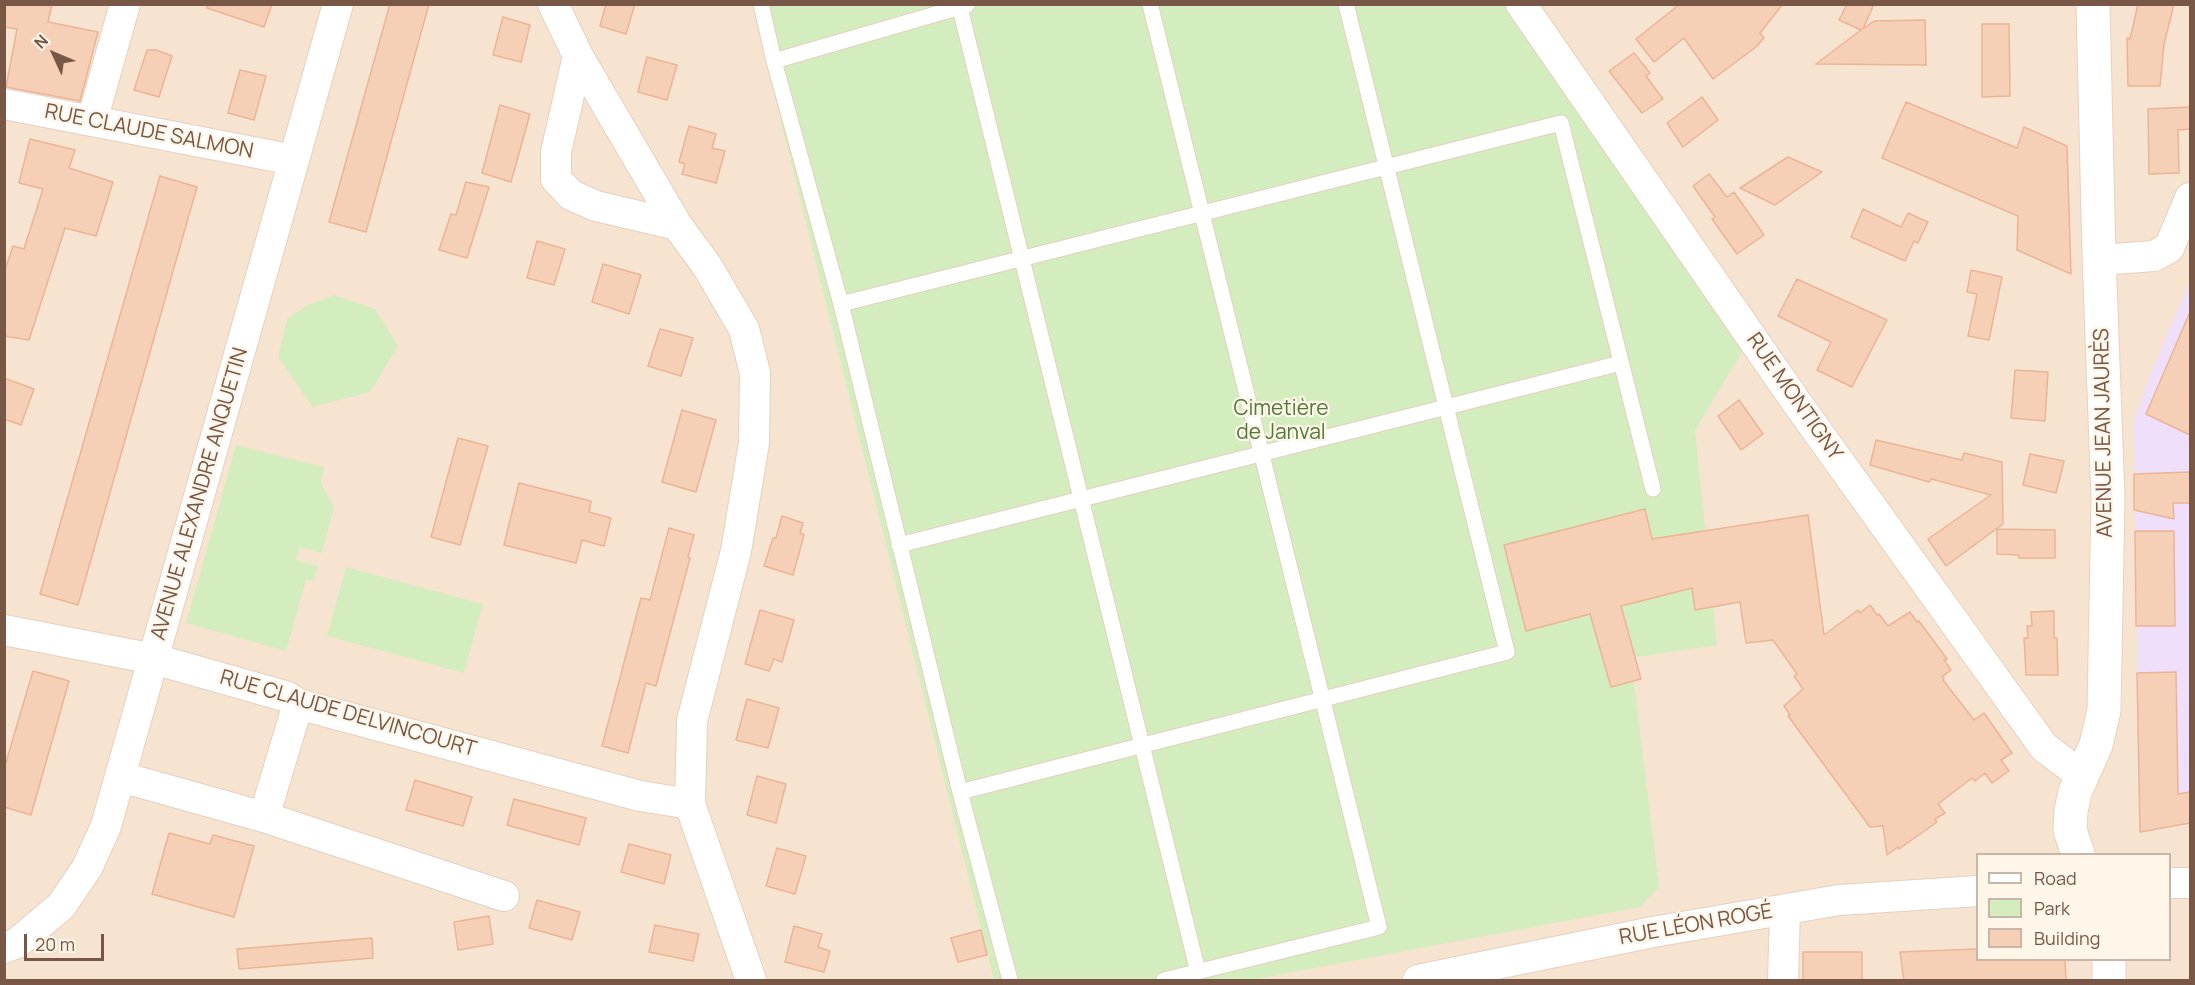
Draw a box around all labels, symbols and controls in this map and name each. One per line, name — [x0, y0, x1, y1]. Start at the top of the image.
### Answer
north arrow — [24, 24, 84, 84]
text: N — [29, 30, 53, 53]
street label: RUE CLAUDE SALMON — [43, 99, 255, 165]
street label: RUE MONTIGNY — [1741, 328, 1847, 466]
street label: AVENUE JEAN JAURÈS — [2090, 328, 2118, 538]
street label: AVENUE ALEXANDRE ANQUETIN — [146, 345, 254, 643]
park label: Cimetière de Janval — [1233, 396, 1329, 446]
street label: RUE CLAUDE DELVINCOURT — [217, 665, 479, 763]
legend — [1976, 853, 2171, 961]
text: Road — [2034, 866, 2077, 890]
text: Park — [2034, 896, 2070, 920]
street label: RUE LÉON ROGÉ — [1617, 899, 1775, 951]
scale bar — [27, 922, 106, 960]
text: Building — [2034, 926, 2100, 950]
text: 20 m — [35, 932, 75, 956]

